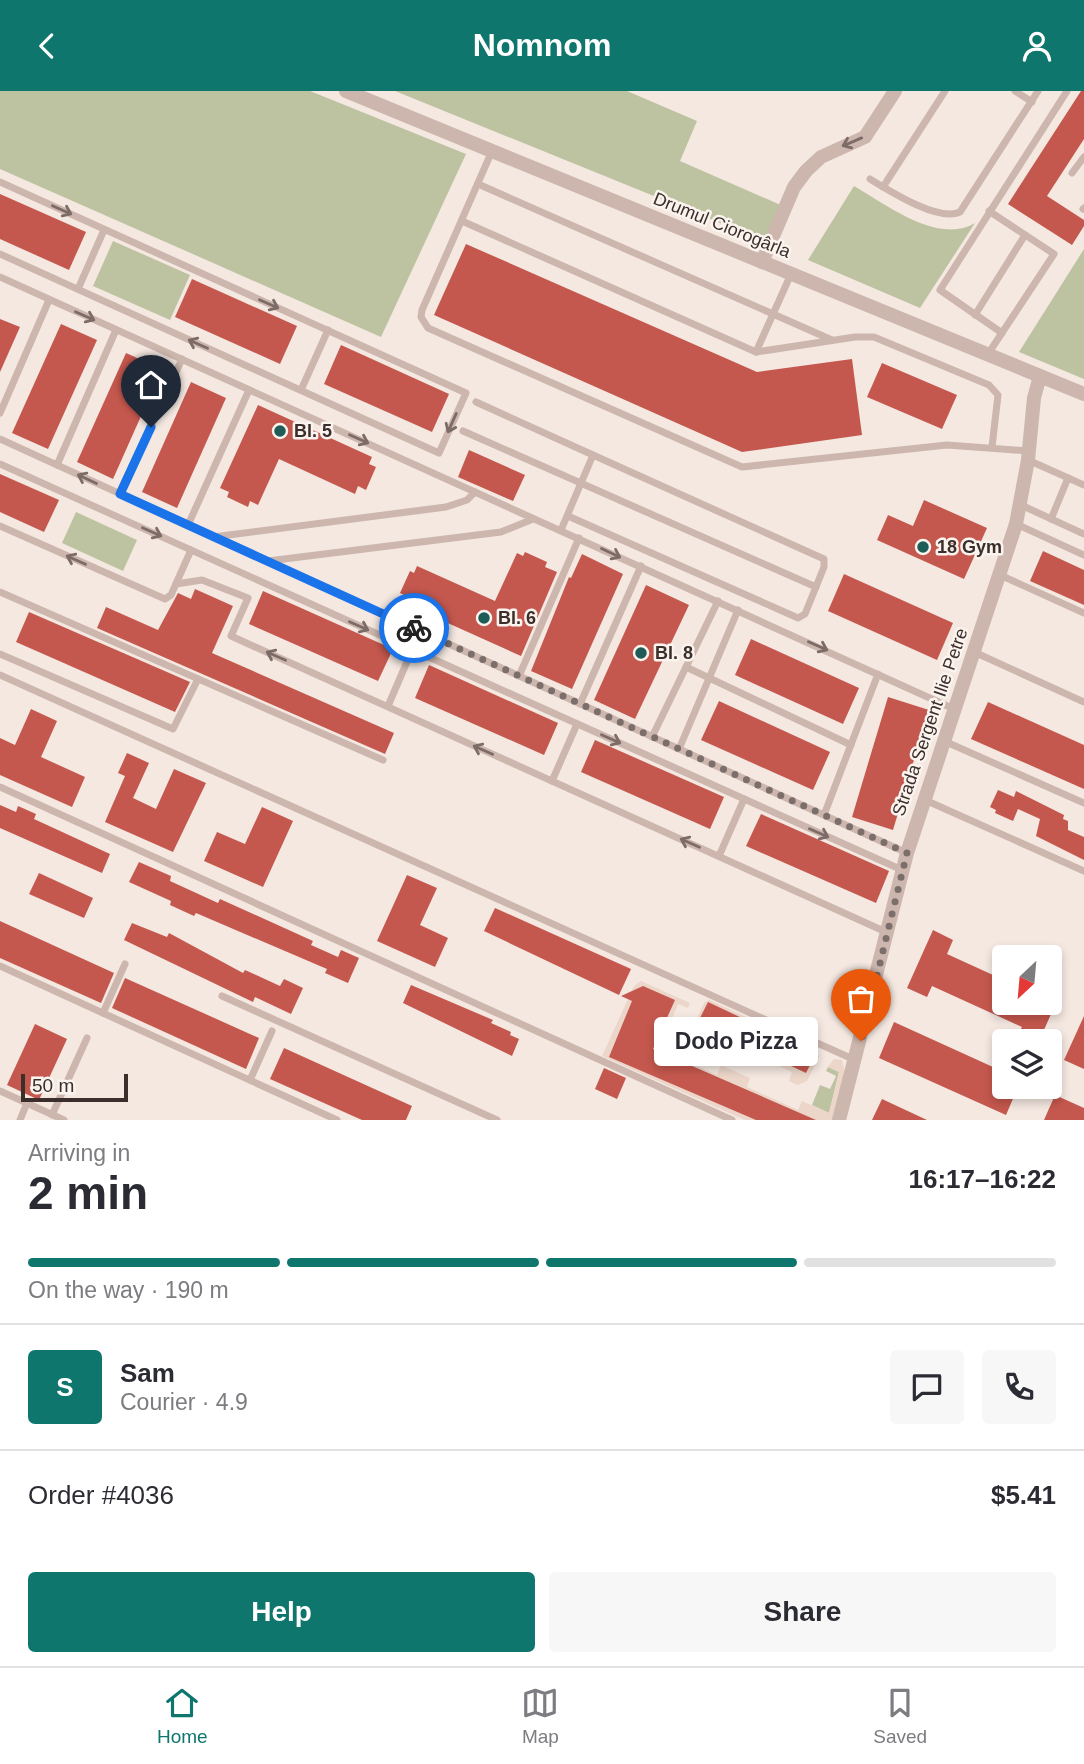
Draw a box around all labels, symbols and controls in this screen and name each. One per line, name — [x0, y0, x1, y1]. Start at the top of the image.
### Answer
icon: back — [28, 27, 66, 65]
text: Nomnom — [473, 27, 611, 63]
icon: person — [1018, 27, 1056, 65]
one-way arrow — [842, 136, 864, 149]
street label: Drumul Ciorogârla — [651, 188, 794, 262]
one-way arrow — [51, 204, 72, 217]
one-way arrow — [258, 298, 280, 311]
one-way arrow — [74, 310, 95, 323]
one-way arrow — [188, 337, 209, 350]
pin — [121, 355, 181, 427]
icon: home — [132, 366, 170, 404]
one-way arrow — [445, 412, 458, 433]
place label: Bl. 5 — [294, 421, 332, 441]
marker: Bl. 5 — [272, 423, 288, 439]
one-way arrow — [348, 433, 369, 446]
one-way arrow — [77, 472, 98, 485]
one-way arrow — [140, 526, 162, 539]
place label: 18 Gym — [937, 537, 1002, 557]
marker: 18 Gym — [915, 539, 931, 555]
one-way arrow — [600, 546, 621, 560]
one-way arrow — [66, 553, 87, 566]
courier — [379, 593, 449, 663]
place label: Bl. 6 — [498, 608, 536, 628]
icon: bike — [395, 609, 433, 647]
marker: Bl. 6 — [476, 610, 492, 626]
one-way arrow — [348, 620, 369, 633]
street label: Strada Sergent Ilie Petre — [888, 626, 972, 818]
one-way arrow — [807, 640, 828, 654]
place label: Bl. 8 — [655, 643, 693, 663]
marker: Bl. 8 — [633, 645, 649, 661]
one-way arrow — [266, 649, 287, 662]
one-way arrow — [600, 733, 621, 746]
one-way arrow — [473, 742, 494, 756]
one-way arrow — [807, 827, 829, 840]
one-way arrow — [680, 836, 701, 849]
north arrow — [992, 945, 1062, 1015]
map controls — [992, 945, 1062, 1099]
pin — [831, 969, 891, 1041]
icon: bag — [842, 980, 880, 1018]
callout: Dodo Pizza — [654, 1017, 819, 1065]
text: Dodo Pizza — [675, 1028, 797, 1054]
button: layers — [992, 1029, 1062, 1099]
scale bar — [21, 1071, 128, 1103]
text: 50 m — [32, 1075, 74, 1096]
text: Arriving in — [28, 1140, 130, 1166]
text: 16:17–16:22 — [909, 1164, 1056, 1194]
text: 2 min — [28, 1167, 148, 1219]
text: On the way · 190 m — [28, 1277, 229, 1303]
button: chat — [890, 1350, 964, 1424]
button: phone — [982, 1350, 1056, 1424]
text: Sam — [120, 1358, 175, 1388]
text: S — [56, 1372, 74, 1402]
text: Courier · 4.9 — [120, 1389, 248, 1415]
text: Order #4036 — [28, 1480, 174, 1510]
text: $5.41 — [991, 1480, 1056, 1510]
button: Help — [28, 1572, 535, 1652]
button: Share — [549, 1572, 1056, 1652]
tab: Home — [157, 1684, 208, 1748]
tab: Map — [521, 1684, 559, 1748]
tab: Saved — [873, 1684, 927, 1748]

